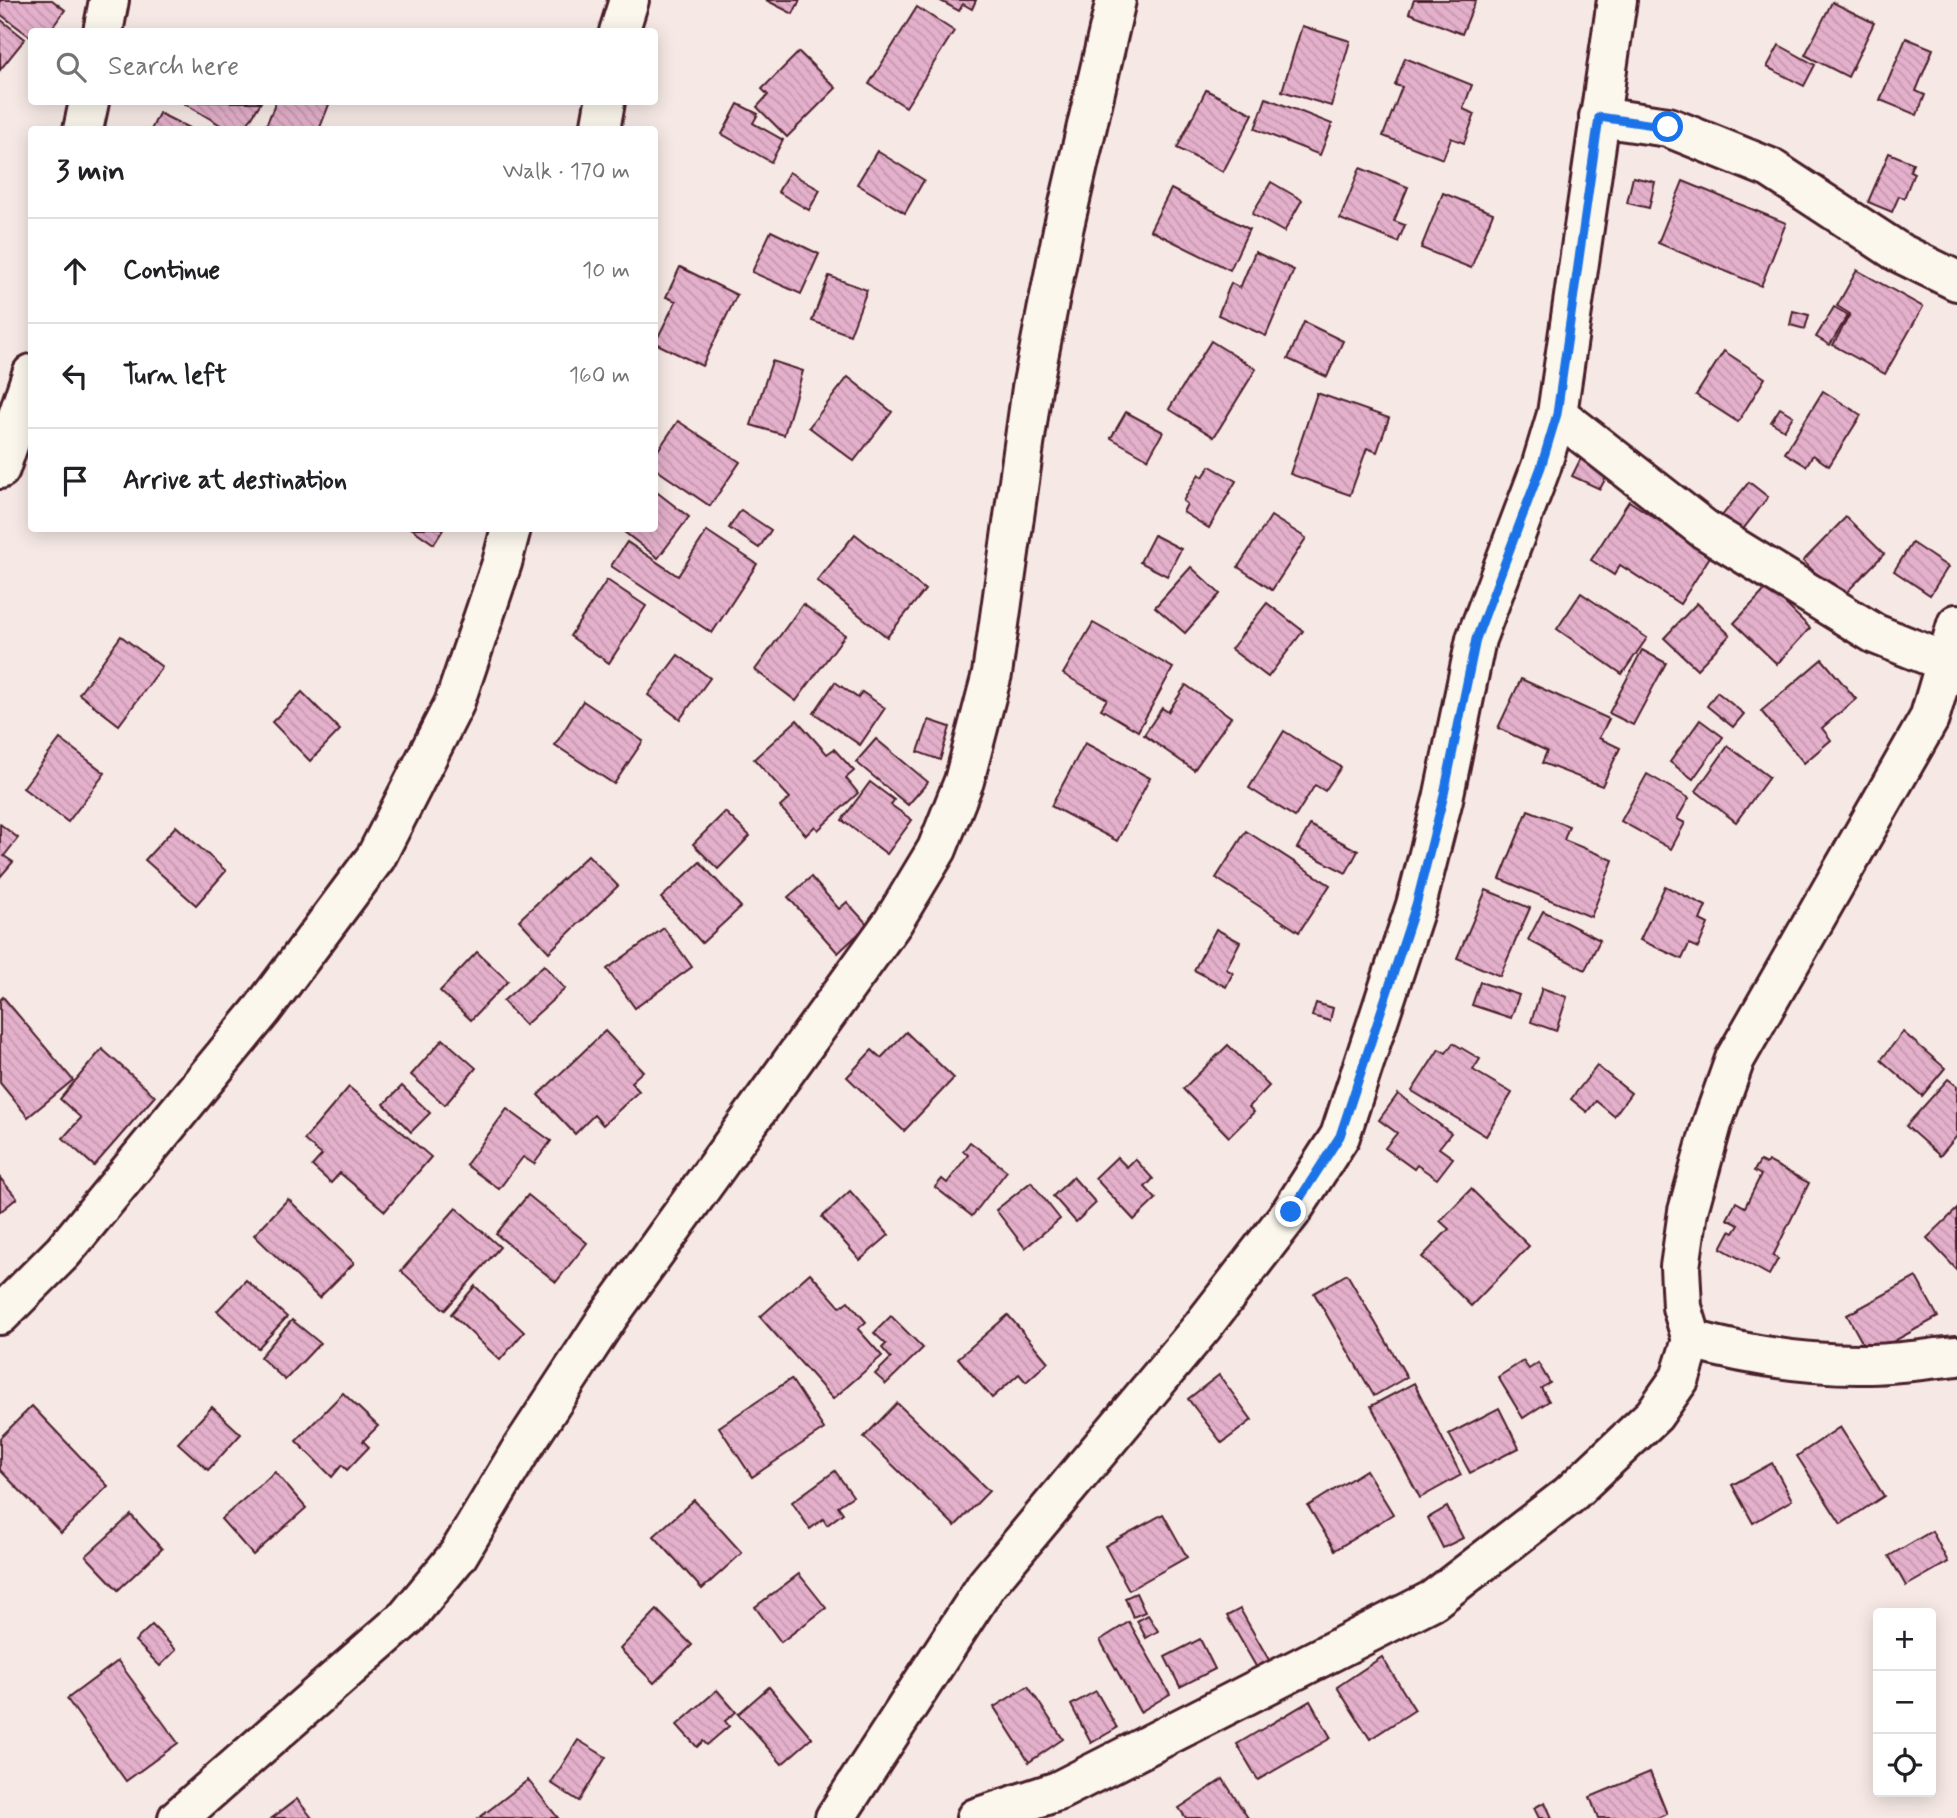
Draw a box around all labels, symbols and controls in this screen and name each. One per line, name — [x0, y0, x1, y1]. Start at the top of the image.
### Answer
search box — [28, 28, 658, 105]
icon: search — [52, 48, 90, 86]
text: Search here — [108, 50, 239, 84]
route start — [1652, 111, 1683, 142]
text: 3 min — [56, 152, 125, 191]
text: Walk · 170 m — [502, 157, 630, 187]
icon: ahead — [56, 252, 94, 290]
text: Continue — [123, 254, 220, 288]
text: 10 m — [582, 256, 630, 286]
icon: left — [56, 357, 94, 395]
text: Turn left — [123, 359, 227, 393]
text: 160 m — [569, 361, 630, 391]
icon: arrive — [56, 462, 94, 500]
text: Arrive at destination — [123, 464, 347, 498]
route end — [1275, 1196, 1306, 1227]
map controls — [1873, 1608, 1936, 1797]
button: + — [1873, 1608, 1936, 1671]
button: − — [1873, 1671, 1936, 1734]
button: locate — [1873, 1734, 1936, 1797]

